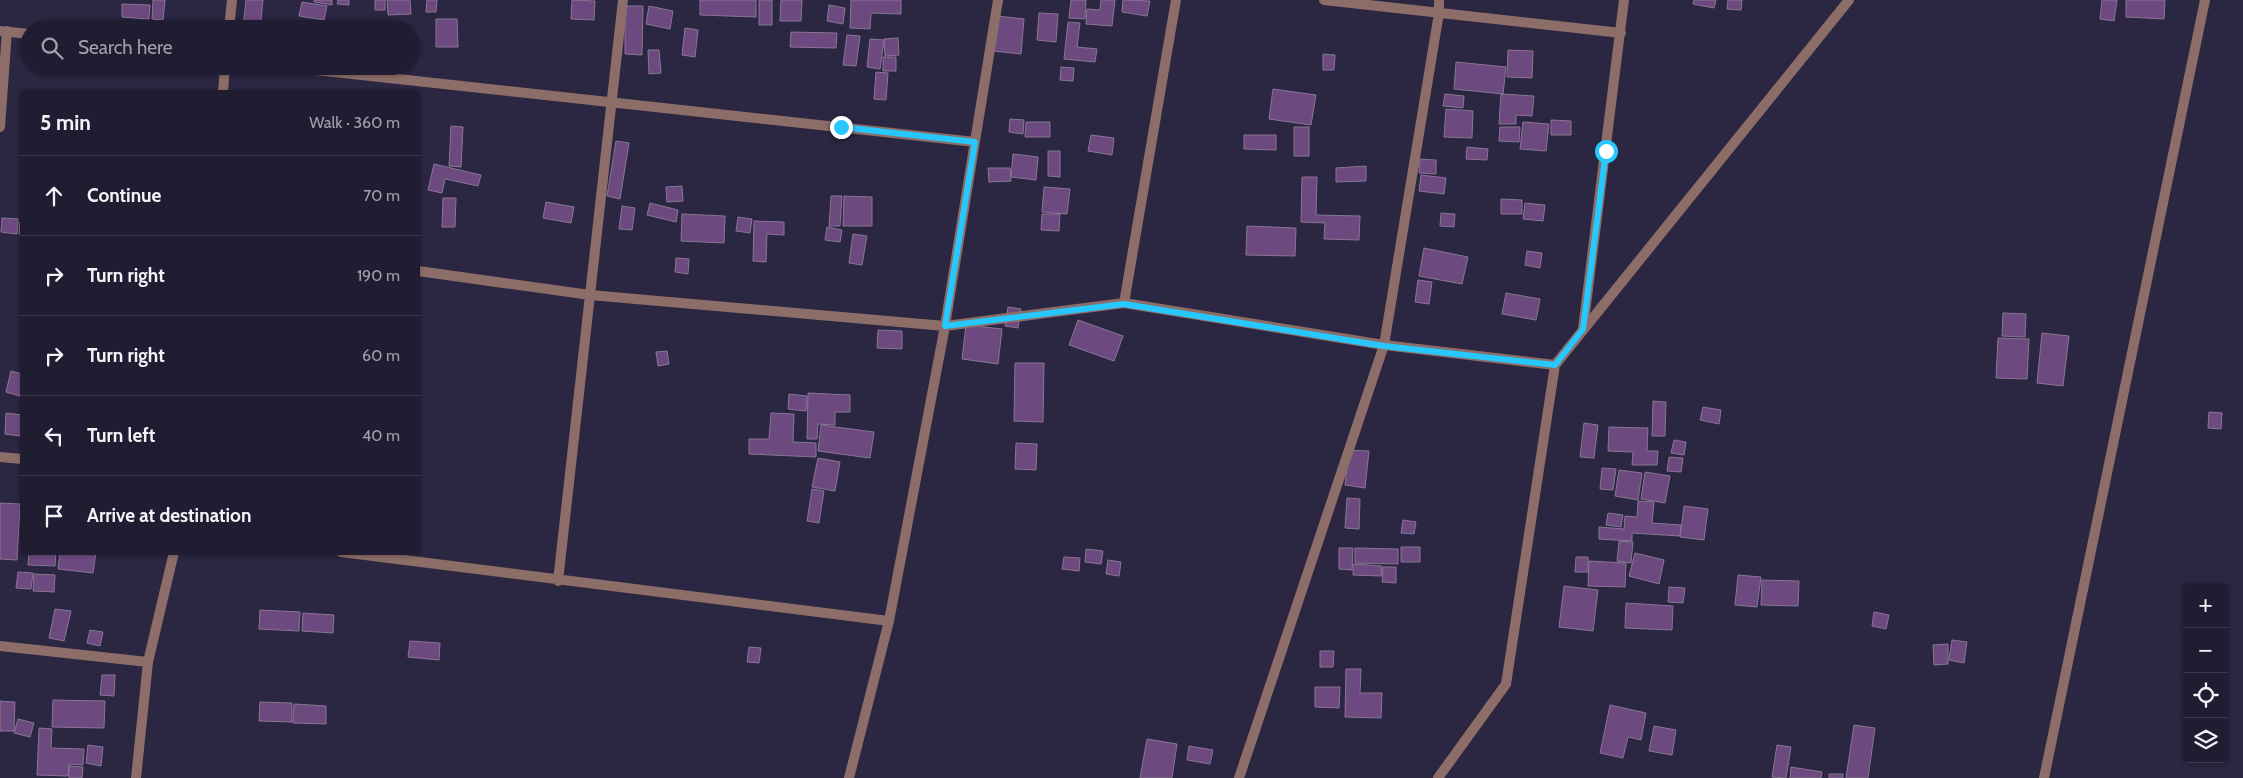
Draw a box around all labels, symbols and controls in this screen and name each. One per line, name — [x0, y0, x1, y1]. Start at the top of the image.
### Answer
search box — [20, 20, 420, 75]
icon: search — [38, 34, 66, 62]
text: Search here — [78, 36, 172, 59]
text: 5 min — [40, 110, 91, 135]
text: Walk · 360 m — [309, 113, 400, 132]
route end — [830, 116, 853, 139]
route start — [1595, 140, 1618, 163]
icon: ahead — [40, 182, 68, 210]
text: Continue — [87, 184, 161, 207]
text: 70 m — [363, 186, 400, 205]
icon: right — [40, 262, 68, 290]
text: Turn right — [87, 264, 165, 287]
text: 190 m — [357, 266, 400, 285]
icon: right — [40, 342, 68, 370]
text: Turn right — [87, 344, 165, 367]
text: 60 m — [362, 346, 400, 365]
icon: left — [40, 422, 68, 450]
text: Turn left — [87, 424, 155, 447]
text: 40 m — [362, 426, 400, 445]
icon: arrive — [40, 502, 68, 530]
text: Arrive at destination — [87, 504, 251, 527]
map controls — [2183, 583, 2228, 763]
button: + — [2183, 583, 2228, 628]
button: − — [2183, 628, 2228, 673]
button: locate — [2183, 673, 2228, 718]
button: layers — [2183, 718, 2228, 763]

